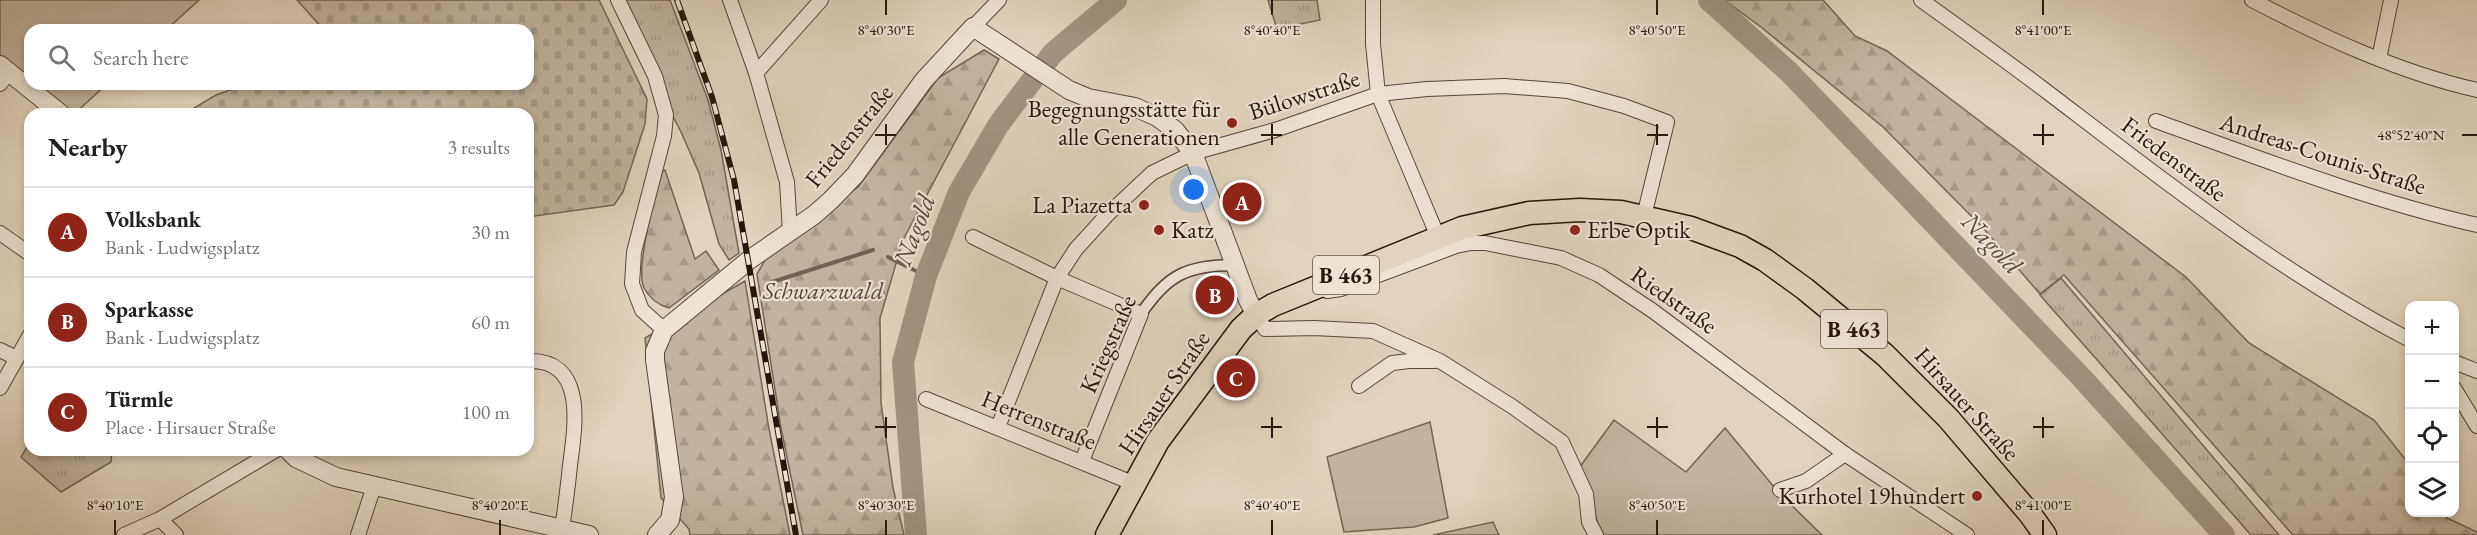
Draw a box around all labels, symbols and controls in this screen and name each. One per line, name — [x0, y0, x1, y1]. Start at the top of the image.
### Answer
text: 8°40'30"E — [858, 20, 915, 39]
text: 8°40'40"E — [1244, 20, 1301, 39]
text: 8°40'50"E — [1629, 20, 1686, 39]
text: 8°41'00"E — [2015, 20, 2072, 39]
search box — [24, 24, 534, 90]
icon: search — [45, 41, 78, 74]
text: Search here — [93, 43, 188, 72]
street label: Bülowstraße — [1244, 62, 1363, 127]
street label: Friedenstraße — [798, 78, 900, 194]
place label: Begegnungsstätte für alle Generationen — [1028, 93, 1220, 152]
street label: Andreas-Counis-Straße — [2215, 105, 2430, 201]
street label: Friedenstraße — [2116, 109, 2233, 208]
marker: Begegnungsstätte für alle Generationen — [1225, 116, 1239, 130]
text: 48°52'40"N — [2377, 125, 2445, 144]
text: Nearby — [48, 130, 128, 164]
text: 3 results — [447, 134, 510, 160]
your location — [1179, 175, 1208, 204]
pin: A — [1222, 180, 1262, 224]
water label: Nagold — [885, 189, 943, 271]
place label: La Piazetta — [1032, 189, 1132, 220]
marker: La Piazetta — [1137, 198, 1151, 212]
water label: Nagold — [1953, 204, 2030, 282]
text: Volksbank — [105, 205, 201, 234]
place label: Katz — [1171, 214, 1214, 245]
place label: Erbe Optik — [1587, 214, 1691, 245]
text: A — [60, 219, 75, 245]
text: 30 m — [471, 219, 510, 245]
marker: Katz — [1152, 223, 1166, 237]
marker: Erbe Optik — [1568, 223, 1582, 237]
text: Bank · Ludwigsplatz — [105, 234, 259, 260]
road number: B 463 — [1313, 256, 1379, 294]
street label: Riedstraße — [1625, 259, 1724, 341]
pin: B — [1196, 272, 1234, 318]
park label: Schwarzwald — [762, 275, 884, 306]
street label: Kriegstraße — [1072, 290, 1143, 398]
text: Sparkasse — [105, 295, 193, 324]
map controls — [2405, 301, 2459, 517]
button: + — [2405, 301, 2459, 355]
text: B — [61, 309, 74, 335]
text: 60 m — [471, 309, 510, 335]
road number: B 463 — [1821, 310, 1887, 348]
text: Bank · Ludwigsplatz — [105, 324, 259, 350]
street label: Hirsauer Straße — [1111, 325, 1216, 461]
street label: Hirsauer Straße — [1908, 340, 2027, 467]
button: − — [2405, 355, 2459, 409]
pin: C — [1216, 356, 1256, 400]
street label: Herrenstraße — [977, 382, 1101, 457]
text: Türmle — [105, 385, 173, 414]
text: C — [60, 399, 75, 425]
text: 100 m — [462, 399, 510, 425]
button: locate — [2405, 409, 2459, 463]
text: Place · Hirsauer Straße — [105, 414, 276, 440]
button: layers — [2405, 463, 2459, 517]
place label: Kurhotel 19hundert — [1779, 480, 1965, 511]
marker: Kurhotel 19hundert — [1970, 489, 1984, 503]
text: 8°40'10"E — [87, 495, 144, 514]
text: 8°40'20"E — [472, 495, 529, 514]
text: 8°40'30"E — [858, 495, 915, 514]
text: 8°40'40"E — [1244, 495, 1301, 514]
text: 8°40'50"E — [1629, 495, 1686, 514]
text: 8°41'00"E — [2015, 495, 2072, 514]

